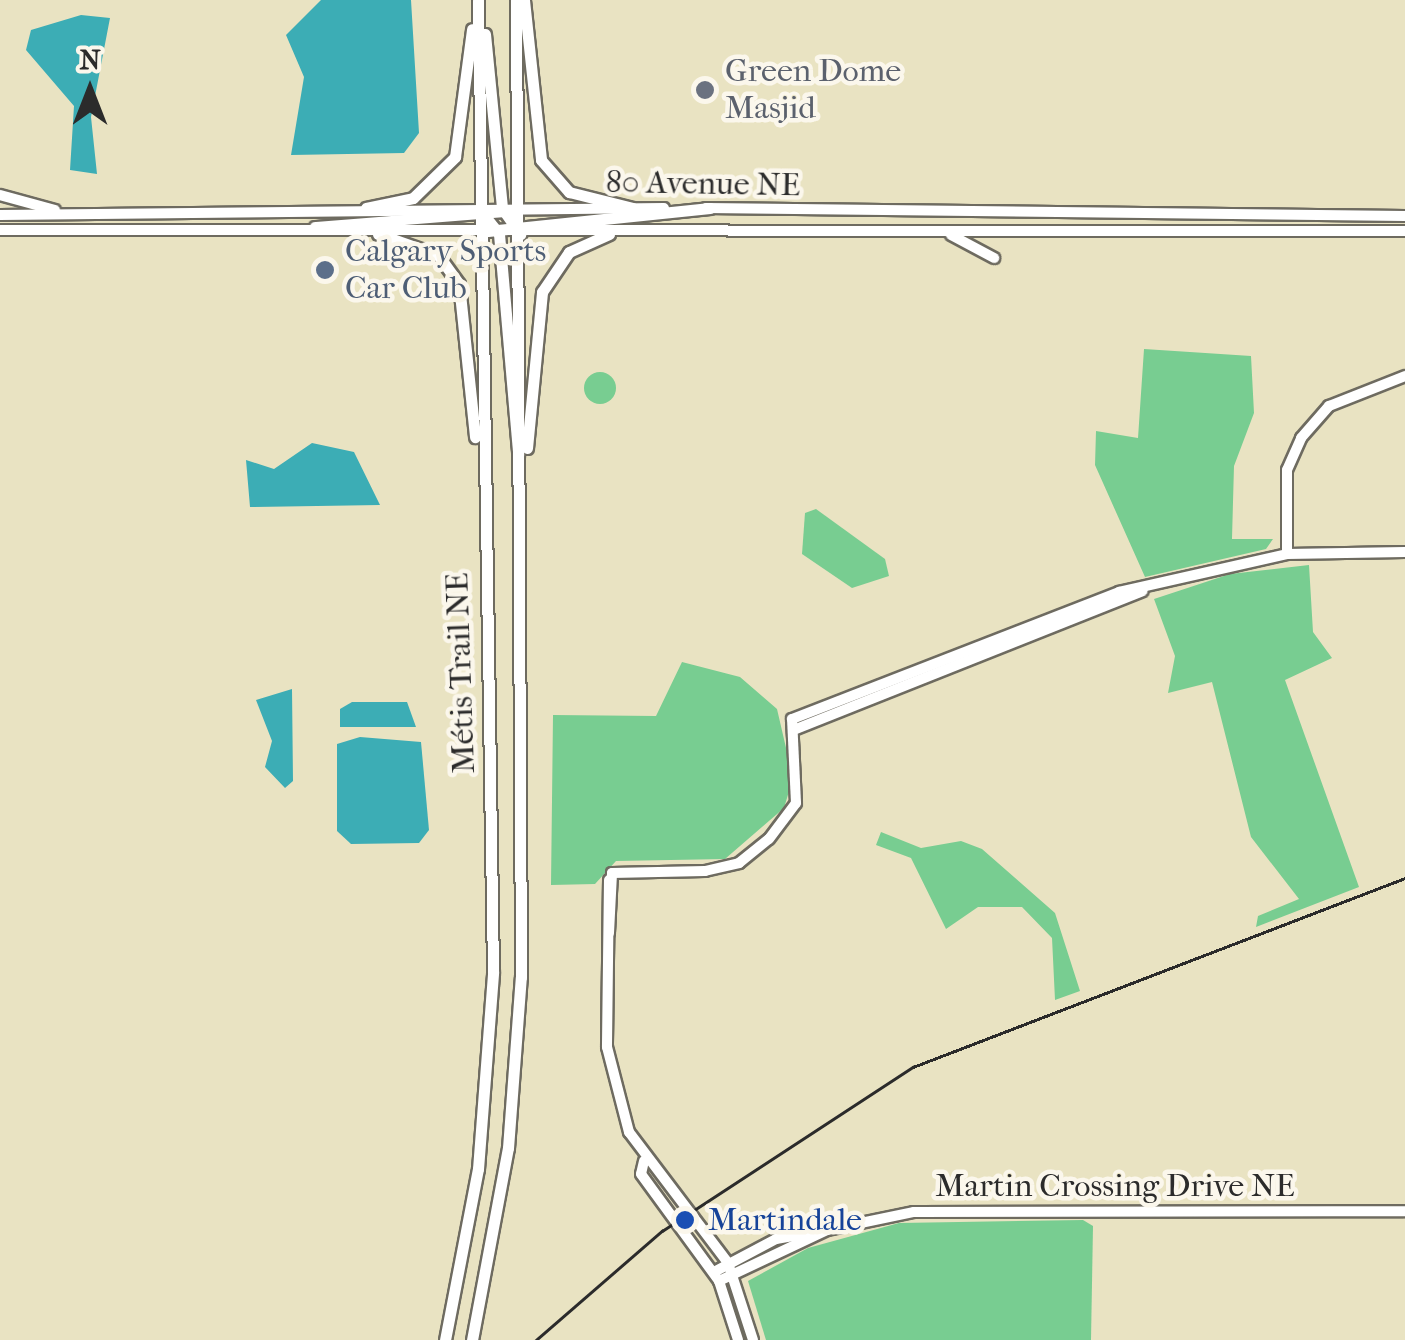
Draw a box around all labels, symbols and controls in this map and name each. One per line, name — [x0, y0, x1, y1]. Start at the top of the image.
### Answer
north arrow — [40, 40, 140, 140]
text: N — [79, 43, 101, 76]
place label: Green Dome Masjid — [725, 53, 901, 128]
marker: Green Dome Masjid — [694, 79, 716, 101]
street label: 80 Avenue NE — [605, 163, 801, 205]
place label: Calgary Sports Car Club — [345, 233, 546, 308]
marker: Calgary Sports Car Club — [314, 259, 336, 281]
street label: Métis Trail NE — [438, 572, 484, 774]
street label: Martin Crossing Drive NE — [935, 1167, 1295, 1205]
place label: Martindale — [708, 1201, 862, 1239]
marker: Martindale — [672, 1207, 698, 1233]

